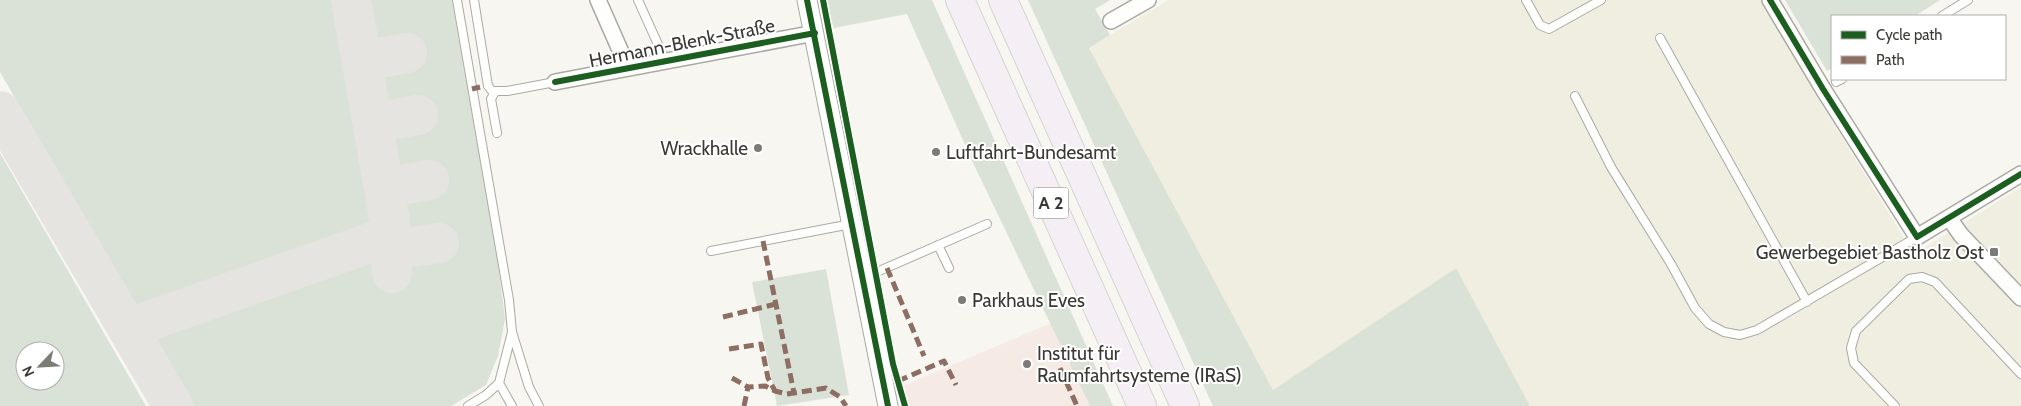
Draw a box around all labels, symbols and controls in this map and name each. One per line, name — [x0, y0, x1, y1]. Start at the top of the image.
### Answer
street label: Hermann-Blenk-Straße — [587, 14, 777, 72]
legend — [1831, 15, 2006, 80]
text: Cycle path — [1876, 26, 1942, 44]
text: Path — [1876, 51, 1905, 69]
place label: Wrackhalle — [660, 137, 748, 160]
place label: Luftfahrt-Bundesamt — [946, 141, 1117, 164]
marker: Wrackhalle — [752, 142, 764, 154]
marker: Luftfahrt-Bundesamt — [930, 146, 942, 158]
road number: A 2 — [1034, 188, 1068, 218]
place label: Gewerbegebiet Bastholz Ost — [1756, 241, 1985, 264]
marker: Gewerbegebiet Bastholz Ost — [1988, 246, 2000, 258]
place label: Parkhaus Eves — [972, 289, 1085, 312]
marker: Parkhaus Eves — [956, 294, 968, 306]
north arrow — [15, 341, 65, 391]
place label: Institut für Raumfahrtsysteme (IRaS) — [1037, 342, 1242, 387]
marker: Institut für Raumfahrtsysteme (IRaS) — [1021, 358, 1033, 370]
text: N — [18, 363, 38, 380]

